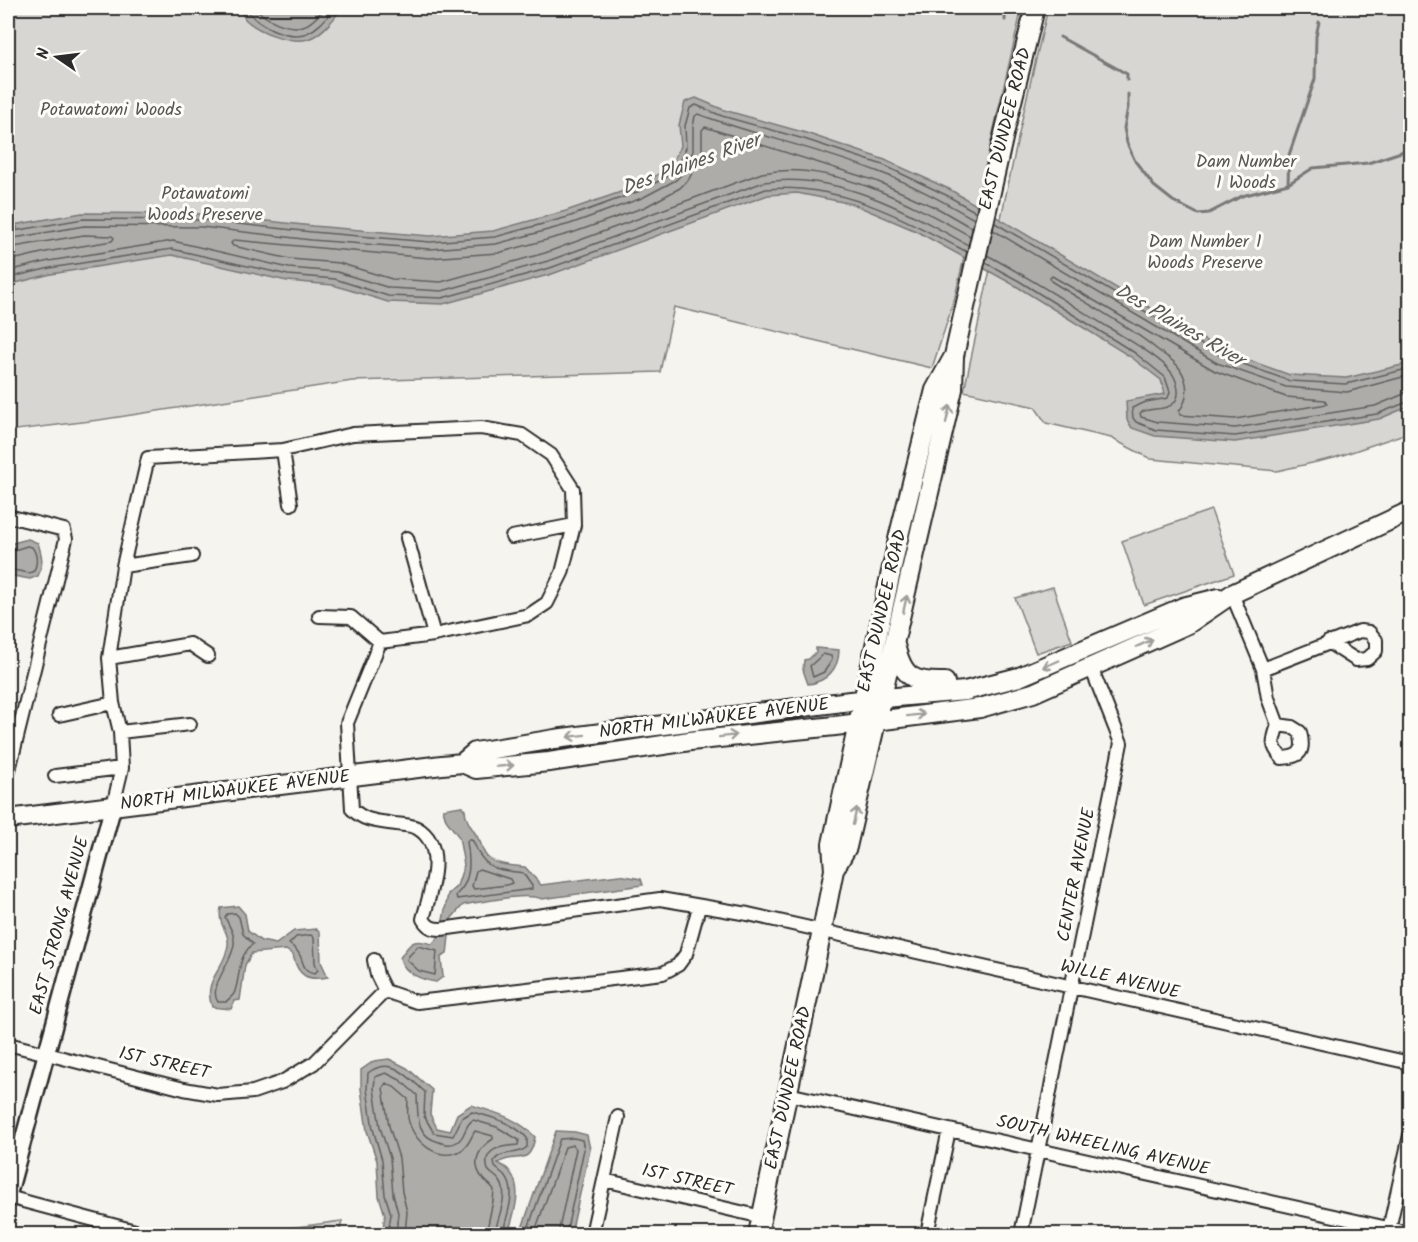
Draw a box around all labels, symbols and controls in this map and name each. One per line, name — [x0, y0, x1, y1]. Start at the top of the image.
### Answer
north arrow — [27, 27, 87, 87]
street label: EAST DUNDEE ROAD — [972, 44, 1040, 213]
text: N — [31, 46, 57, 62]
park label: Potawatomi Woods — [40, 96, 182, 125]
water label: Des Plaines River — [617, 124, 769, 205]
park label: Dam Number 1 Woods — [1196, 148, 1297, 198]
park label: Potawatomi Woods Preserve — [147, 180, 263, 230]
park label: Dam Number 1 Woods Preserve — [1147, 228, 1263, 278]
water label: Des Plaines River — [1108, 276, 1254, 378]
one-way arrow — [942, 405, 954, 424]
street label: EAST DUNDEE ROAD — [850, 526, 916, 695]
one-way arrow — [899, 595, 911, 614]
one-way arrow — [1135, 637, 1153, 648]
one-way arrow — [1043, 659, 1061, 670]
street label: NORTH MILWAUKEE AVENUE — [597, 690, 831, 747]
one-way arrow — [905, 710, 925, 721]
one-way arrow — [566, 731, 586, 742]
one-way arrow — [718, 731, 737, 742]
one-way arrow — [494, 760, 514, 771]
street label: NORTH MILWAUKEE AVENUE — [118, 762, 352, 819]
street label: CENTER AVENUE — [1050, 805, 1104, 944]
one-way arrow — [849, 807, 861, 826]
street label: EAST STRONG AVENUE — [22, 833, 98, 1018]
street label: WILLE AVENUE — [1057, 952, 1183, 1008]
street label: EAST DUNDEE ROAD — [758, 1003, 821, 1172]
street label: 1ST STREET — [116, 1039, 214, 1089]
street label: SOUTH WHEELING AVENUE — [994, 1107, 1213, 1185]
street label: 1ST STREET — [639, 1156, 737, 1206]

